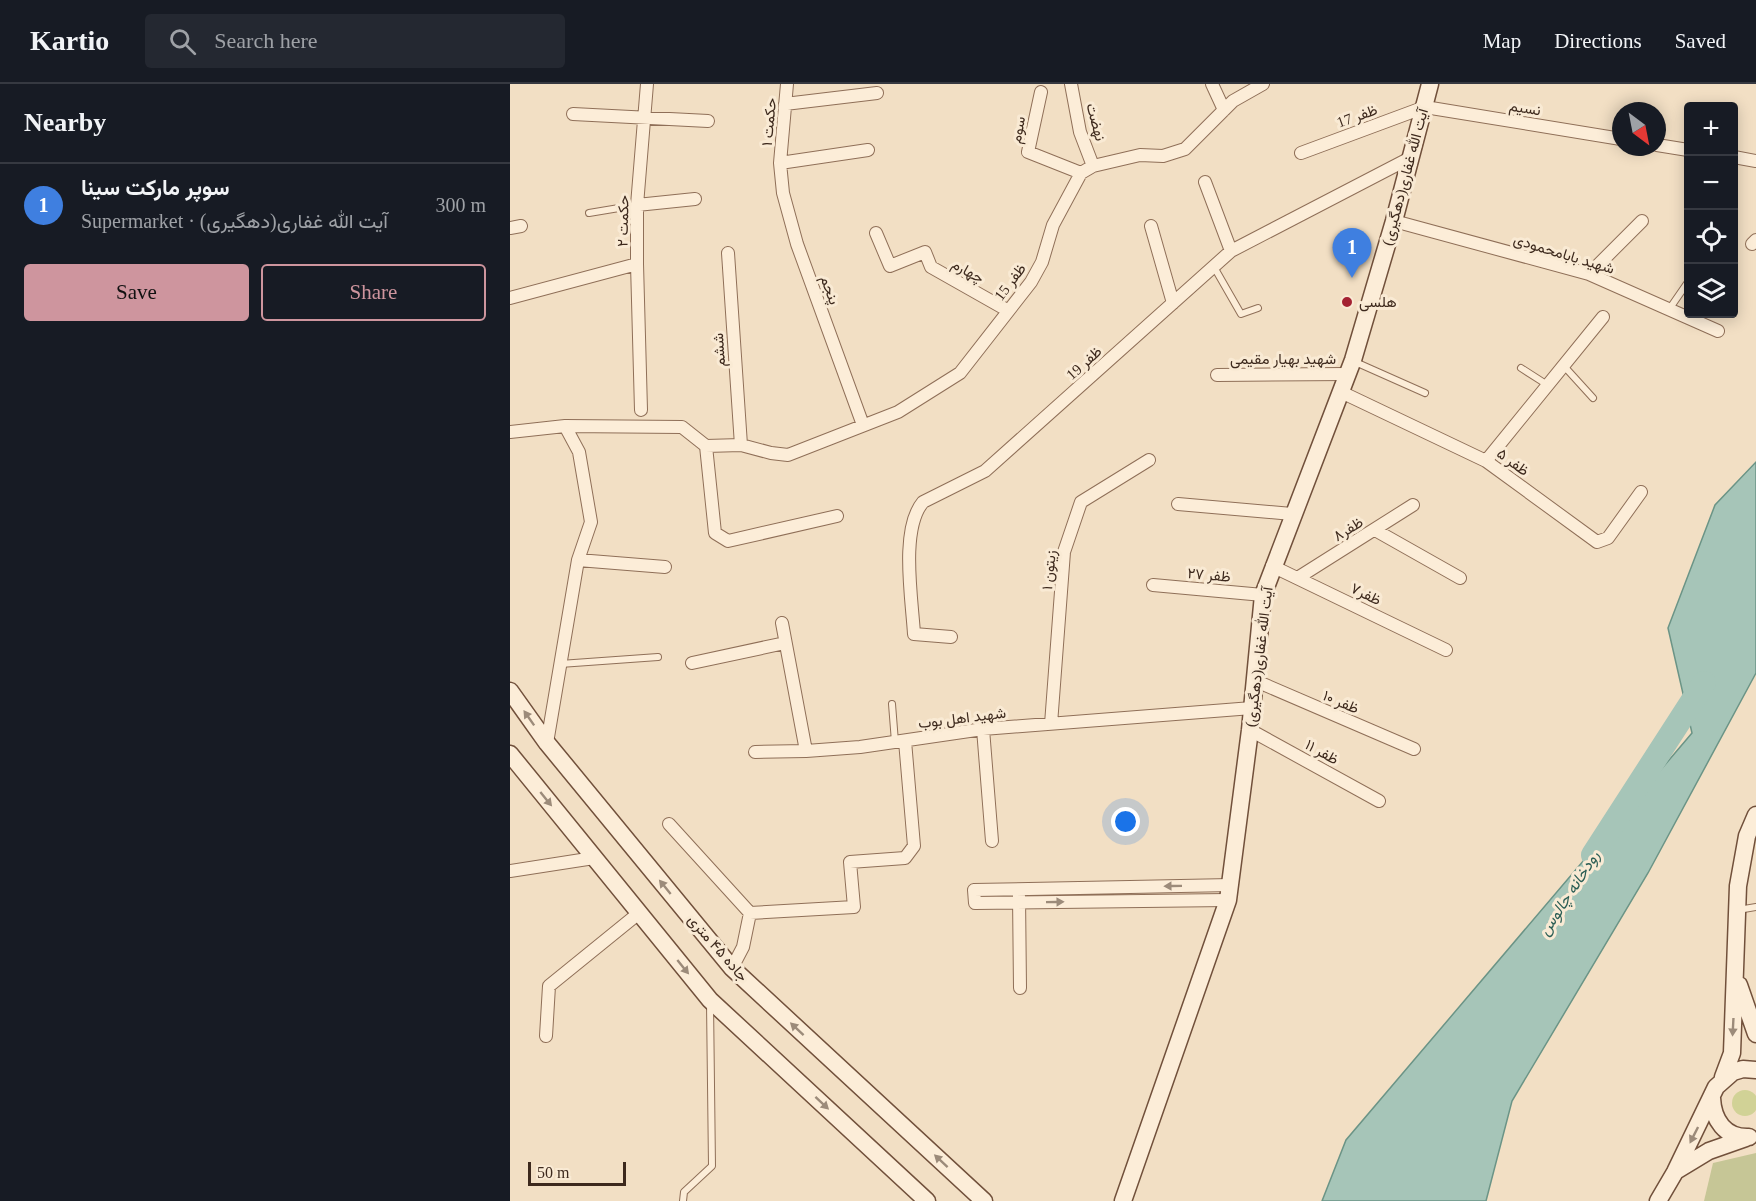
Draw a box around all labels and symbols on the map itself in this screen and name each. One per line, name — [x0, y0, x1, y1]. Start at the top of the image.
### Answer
street label: حکمت ۱ — [759, 97, 779, 147]
street label: نسیم — [1508, 98, 1542, 120]
street label: نهضت — [1082, 101, 1109, 143]
street label: ظفر 17 — [1335, 101, 1380, 132]
north arrow — [1612, 102, 1666, 156]
street label: آیت الله غفاری(دهگیری) — [1378, 105, 1433, 248]
street label: سوم — [1008, 115, 1030, 145]
street label: حکمت ۲ — [615, 195, 631, 247]
pin: 1 — [1332, 228, 1372, 278]
street label: شهید بابامحمودی — [1511, 231, 1616, 279]
street label: چهارم — [948, 256, 987, 288]
street label: ظفر 15 — [991, 260, 1030, 304]
street label: پنجم — [816, 273, 843, 307]
place label: هلسی — [1359, 294, 1397, 312]
marker: هلسی — [1340, 295, 1354, 309]
street label: ششم — [710, 332, 730, 368]
street label: ظفر 19 — [1063, 343, 1106, 384]
street label: شهید بهیار مقیمی — [1230, 351, 1336, 369]
street label: ظفر ۵ — [1493, 445, 1532, 480]
street label: ظفر۸ — [1330, 514, 1366, 545]
street label: زیتون ۱ — [1039, 549, 1060, 591]
street label: ظفر ۲۷ — [1187, 565, 1232, 586]
street label: ظفر۷ — [1348, 580, 1384, 609]
street label: آیت الله غفاری(دهگیری) — [1241, 584, 1278, 728]
street label: ظفر ۱۰ — [1320, 687, 1362, 718]
street label: شهید اهل بوب — [917, 705, 1007, 732]
one-way arrow — [523, 711, 535, 727]
street label: ظفر ۱۱ — [1302, 736, 1342, 769]
one-way arrow — [540, 792, 552, 807]
your location — [1111, 807, 1140, 836]
water label: رودخانه چالوس — [1535, 847, 1605, 940]
one-way arrow — [658, 879, 671, 895]
one-way arrow — [1163, 881, 1182, 891]
one-way arrow — [1045, 897, 1064, 907]
street label: جاده ۴۵ متری — [683, 911, 751, 986]
one-way arrow — [676, 959, 689, 975]
one-way arrow — [1729, 1018, 1738, 1037]
one-way arrow — [790, 1022, 805, 1036]
one-way arrow — [814, 1096, 828, 1110]
one-way arrow — [1689, 1126, 1698, 1143]
one-way arrow — [933, 1154, 948, 1168]
scale bar — [528, 1159, 626, 1186]

